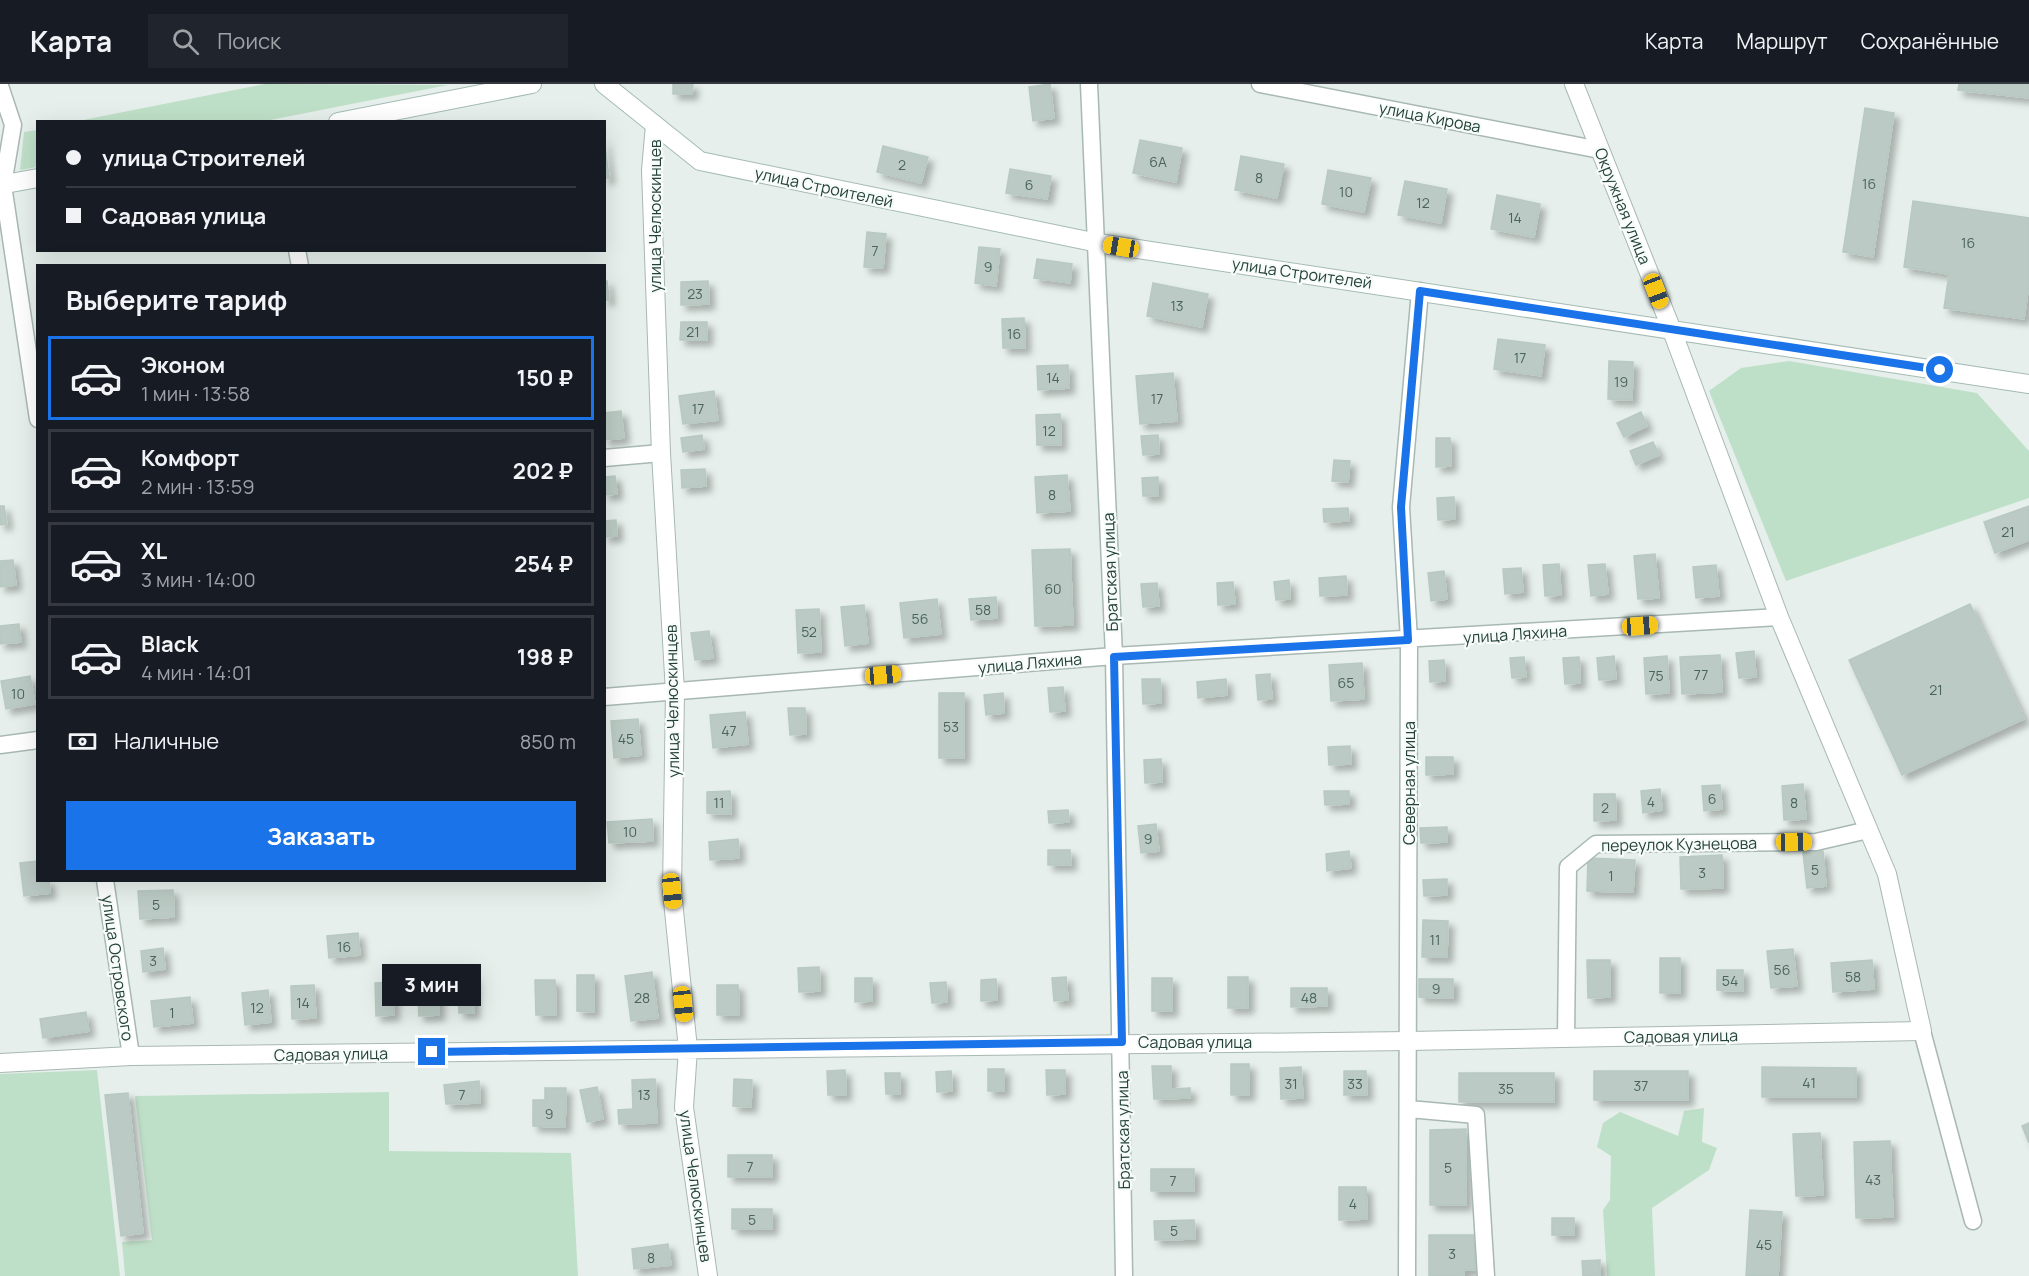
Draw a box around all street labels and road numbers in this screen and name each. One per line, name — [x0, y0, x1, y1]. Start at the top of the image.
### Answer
street label: улица Кирова — [1377, 96, 1483, 138]
street label: улица Челюскинцев — [644, 139, 666, 293]
street label: Окружная улица — [1590, 144, 1656, 268]
street label: улица Строителей — [753, 162, 895, 212]
street label: улица Строителей — [1231, 252, 1373, 294]
street label: Братская улица — [1097, 512, 1123, 632]
street label: улица Ляхина — [1462, 619, 1568, 649]
street label: улица Челюскинцев — [660, 624, 684, 778]
street label: улица Ляхина — [977, 647, 1083, 679]
street label: Северная улица — [1398, 721, 1420, 845]
street label: переулок Кузнецова — [1601, 832, 1757, 856]
street label: улица Островского — [97, 894, 139, 1042]
street label: Садовая улица — [1624, 1024, 1738, 1048]
street label: Садовая улица — [1138, 1031, 1252, 1053]
street label: Садовая улица — [274, 1042, 388, 1066]
street label: Братская улица — [1111, 1070, 1135, 1190]
street label: улица Челюскинцев — [674, 1109, 718, 1264]

